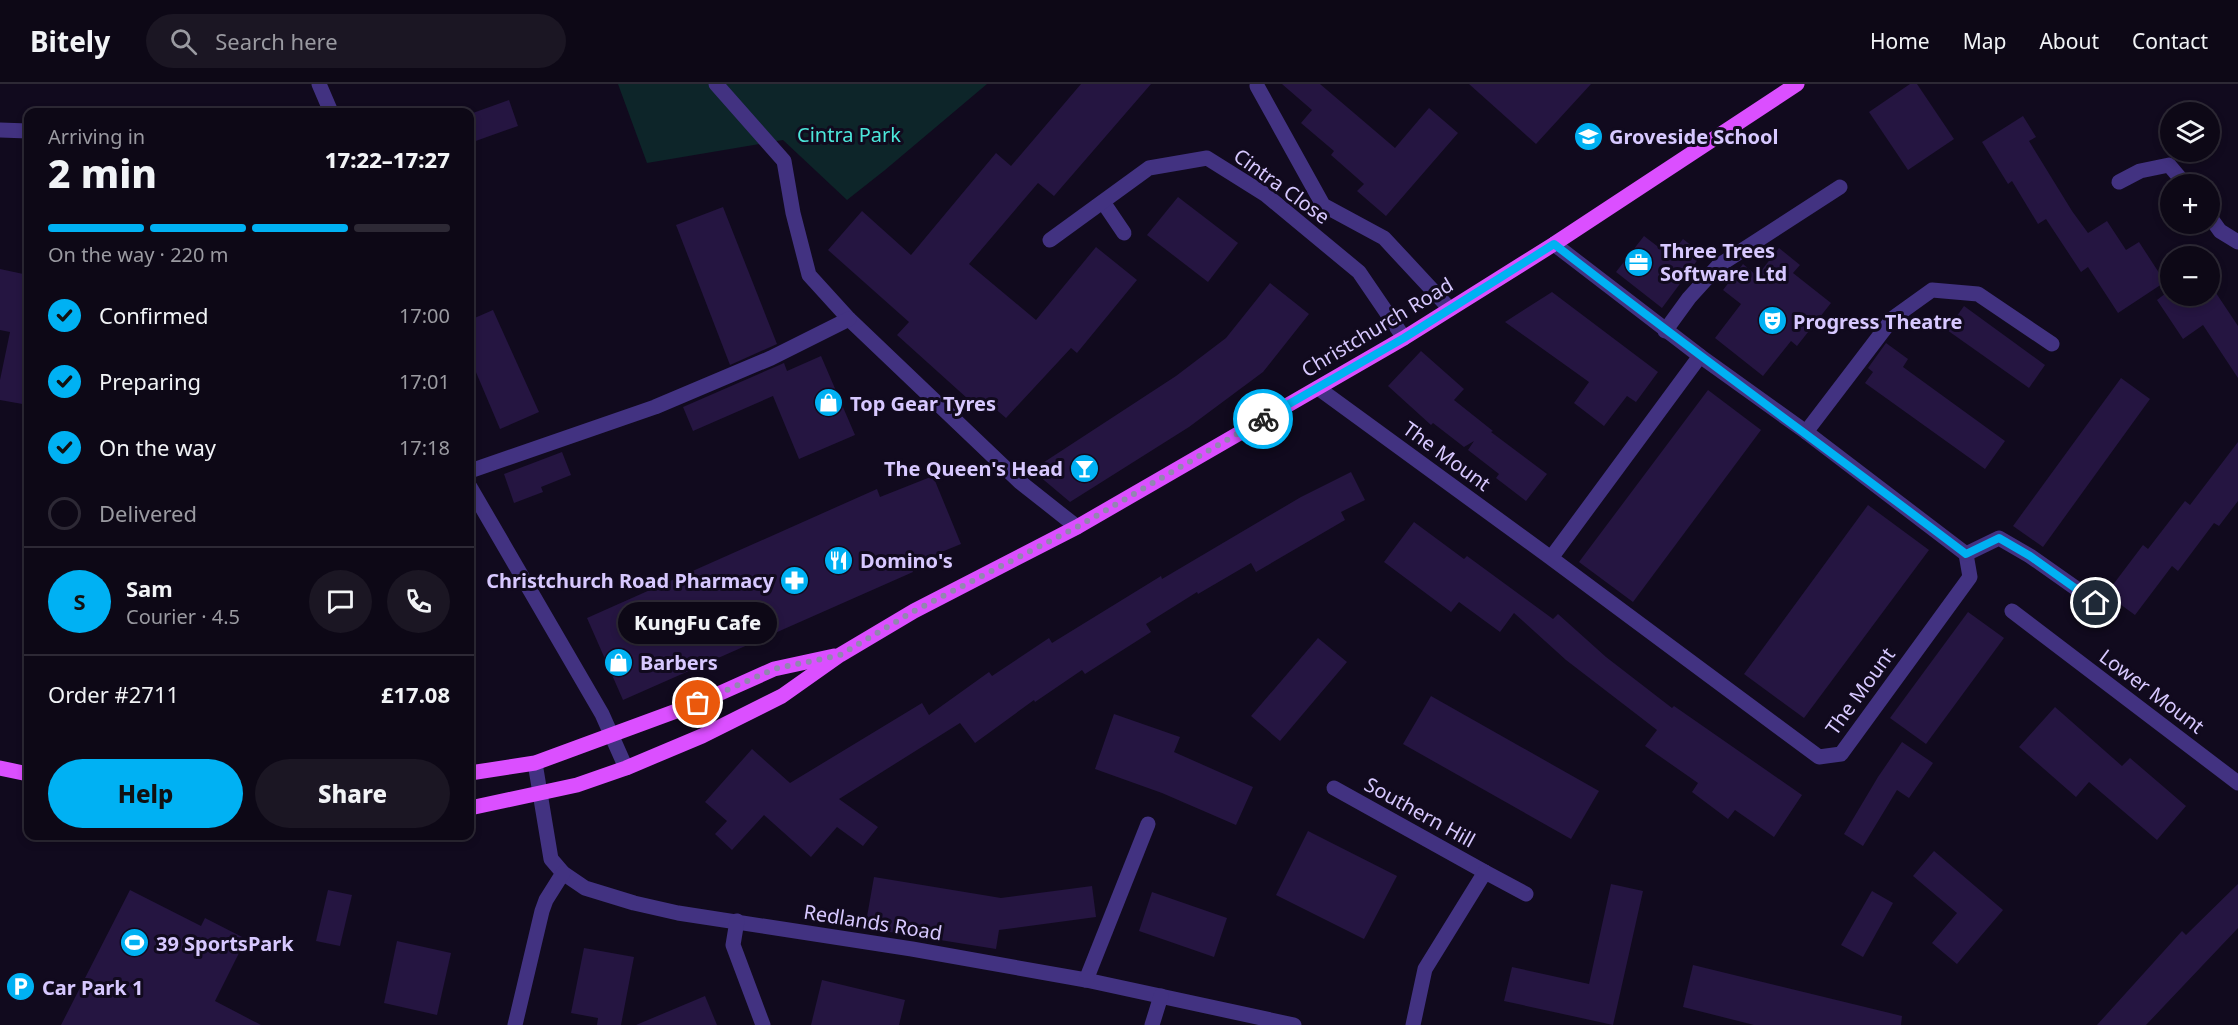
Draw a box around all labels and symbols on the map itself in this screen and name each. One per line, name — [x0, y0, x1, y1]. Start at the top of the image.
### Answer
school or university icon: Groveside School — [1572, 120, 1604, 152]
park label: Cintra Park — [797, 121, 901, 148]
place label: Groveside School — [1609, 123, 1779, 150]
street label: Cintra Close — [1229, 142, 1335, 230]
place label: Three Trees Software Ltd — [1660, 237, 1787, 287]
office icon: Three Trees Software Ltd — [1623, 246, 1655, 278]
street label: Christchurch Road — [1296, 271, 1458, 383]
theatre icon: Progress Theatre — [1756, 305, 1788, 337]
place label: Progress Theatre — [1793, 308, 1963, 335]
shop icon: Top Gear Tyres — [813, 387, 845, 419]
courier — [1233, 389, 1293, 449]
place label: Top Gear Tyres — [850, 390, 996, 417]
street label: The Mount — [1398, 415, 1496, 497]
bar icon: The Queen's Head — [1068, 452, 1100, 484]
place label: The Queen's Head — [884, 455, 1063, 482]
restaurant icon: Domino's — [823, 544, 855, 576]
place label: Domino's — [860, 547, 953, 574]
pharmacy icon: Christchurch Road Pharmacy — [779, 564, 811, 596]
place label: Christchurch Road Pharmacy — [486, 567, 775, 594]
pin — [2070, 577, 2121, 628]
callout: KungFu Cafe — [618, 601, 777, 643]
street label: The Mount — [1819, 642, 1901, 740]
street label: Lower Mount — [2094, 643, 2210, 739]
shop icon: Barbers — [603, 646, 635, 678]
place label: Barbers — [640, 649, 718, 676]
pin — [672, 677, 723, 728]
street label: Southern Hill — [1360, 771, 1480, 853]
street label: Redlands Road — [802, 898, 944, 946]
sports icon: 39 SportsPark — [119, 927, 151, 959]
place label: 39 SportsPark — [156, 930, 294, 957]
parking icon: Car Park 1 — [5, 971, 37, 1003]
place label: Car Park 1 — [42, 974, 143, 1001]

